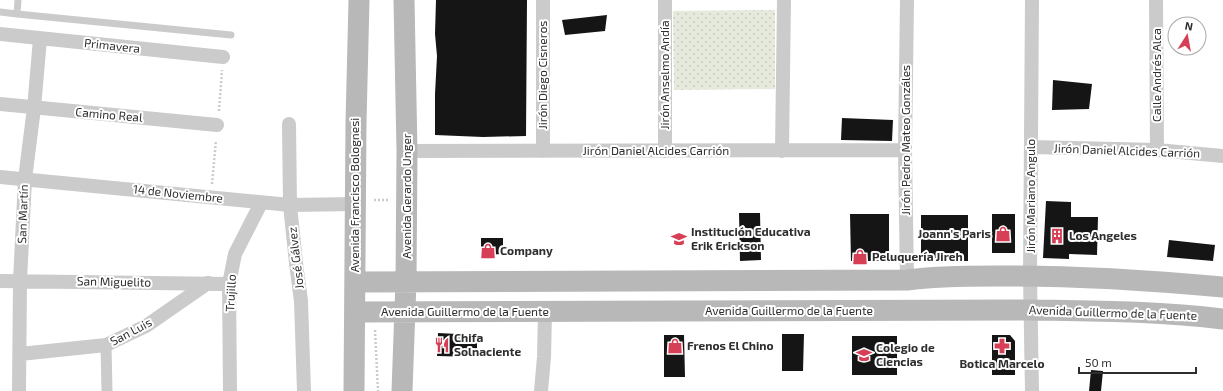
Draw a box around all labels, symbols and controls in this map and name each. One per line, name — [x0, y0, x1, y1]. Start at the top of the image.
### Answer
north arrow — [1167, 16, 1207, 56]
text: N — [1184, 19, 1194, 33]
street label: Jirón Anselmo Andía — [657, 20, 671, 130]
street label: Jirón Diego Cisneros — [535, 21, 549, 129]
street label: Calle Andrés Alca — [1149, 28, 1163, 122]
street label: Primavera — [83, 35, 141, 55]
street label: Jirón Pedro Mateo Gonzáles — [898, 65, 912, 215]
street label: Camino Real — [75, 104, 144, 124]
street label: Avenida Francisco Bolognesi — [347, 118, 361, 272]
street label: Avenida Gerardo Unger — [399, 133, 413, 259]
street label: Jirón Mariano Angulo — [1023, 139, 1037, 253]
street label: Jirón Daniel Alcides Carrión — [1054, 140, 1201, 160]
street label: Jirón Daniel Alcides Carrión — [583, 143, 729, 157]
street label: 14 de Noviembre — [132, 181, 224, 205]
street label: San Martín — [14, 184, 30, 244]
place label: Institución Educativa Erik Erickson — [691, 224, 811, 252]
shop icon: Joann's Paris — [994, 225, 1012, 243]
street label: José Gálvez — [284, 226, 306, 290]
place label: Joann's Paris — [918, 226, 991, 240]
building icon: Los Angeles — [1048, 227, 1066, 245]
place label: Los Angeles — [1069, 228, 1137, 242]
school or university icon: Institución Educativa Erik Erickson — [670, 230, 688, 248]
shop icon: Company — [479, 242, 497, 260]
place label: Company — [500, 243, 553, 258]
shop icon: Peluquería Jireh — [851, 248, 869, 266]
place label: Peluquería Jireh — [872, 249, 963, 263]
street label: San Miguelito — [77, 273, 151, 289]
street label: Trujillo — [222, 274, 239, 312]
street label: Avenida Guillermo de la Fuente — [1029, 302, 1197, 322]
street label: Avenida Guillermo de la Fuente — [705, 303, 873, 317]
street label: Avenida Guillermo de la Fuente — [381, 304, 549, 318]
street label: San Luis — [107, 314, 154, 348]
place label: Chifa Solnaciente — [454, 330, 521, 358]
restaurant icon: Chifa Solnaciente — [433, 336, 451, 354]
shop icon: Frenos El Chino — [666, 337, 684, 355]
pharmacy icon: Botica Marcelo — [993, 337, 1011, 355]
place label: Frenos El Chino — [687, 338, 774, 352]
place label: Colegio de Ciencias — [876, 340, 935, 368]
school or university icon: Colegio de Ciencias — [855, 346, 873, 364]
scale bar — [1079, 349, 1196, 375]
text: 50 m — [1085, 355, 1112, 369]
place label: Botica Marcelo — [959, 356, 1045, 370]

